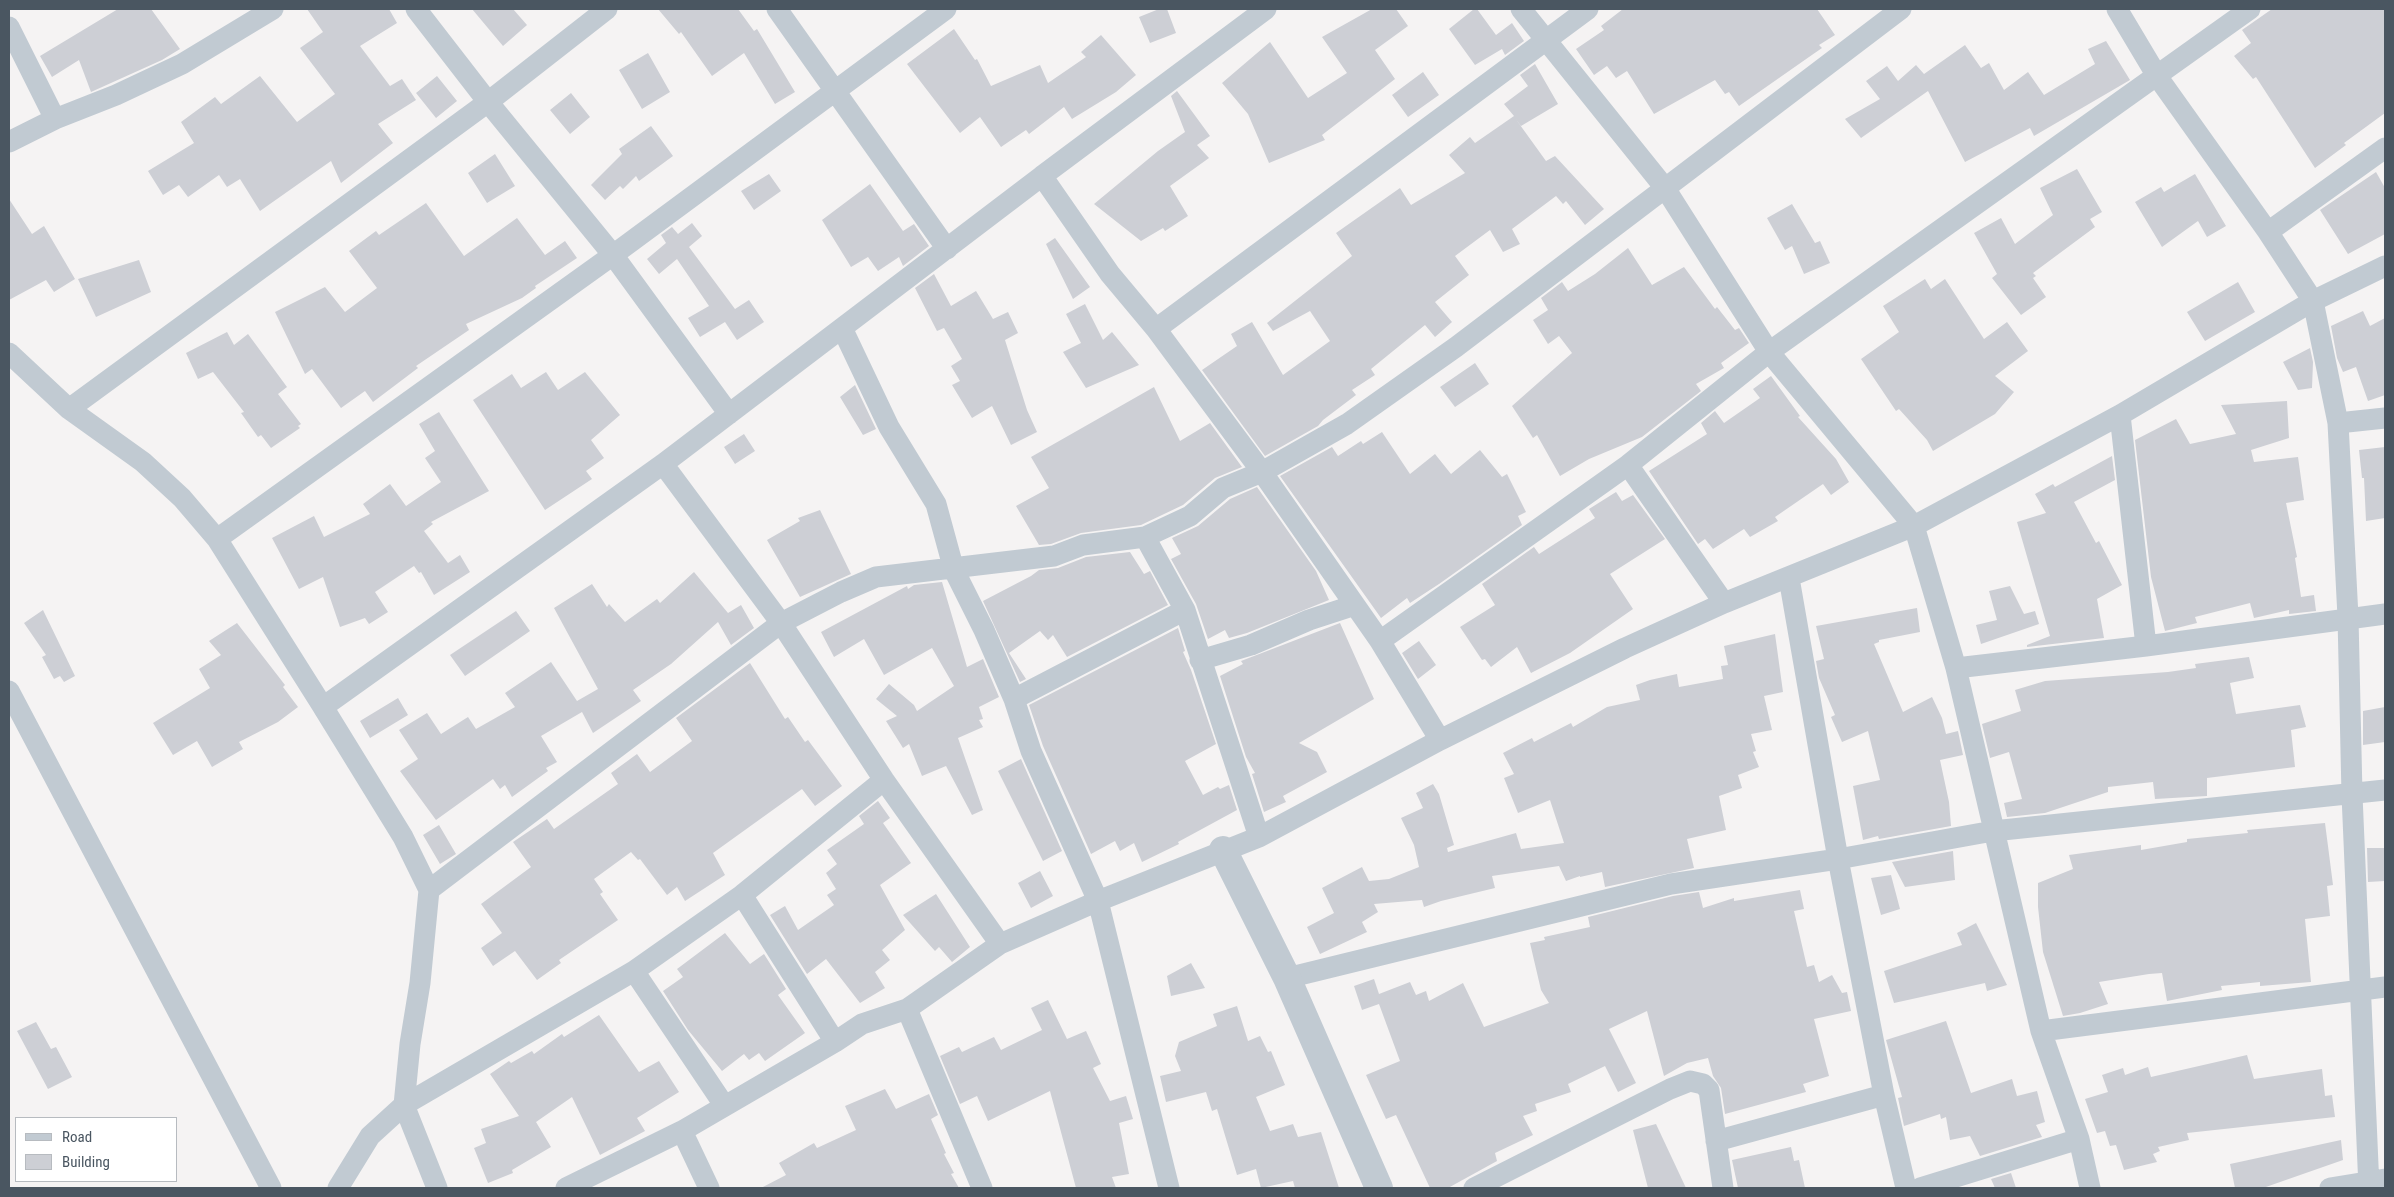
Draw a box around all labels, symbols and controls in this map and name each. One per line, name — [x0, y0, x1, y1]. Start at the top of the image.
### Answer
legend — [15, 1117, 178, 1182]
text: Road — [62, 1128, 92, 1146]
text: Building — [62, 1153, 110, 1171]

